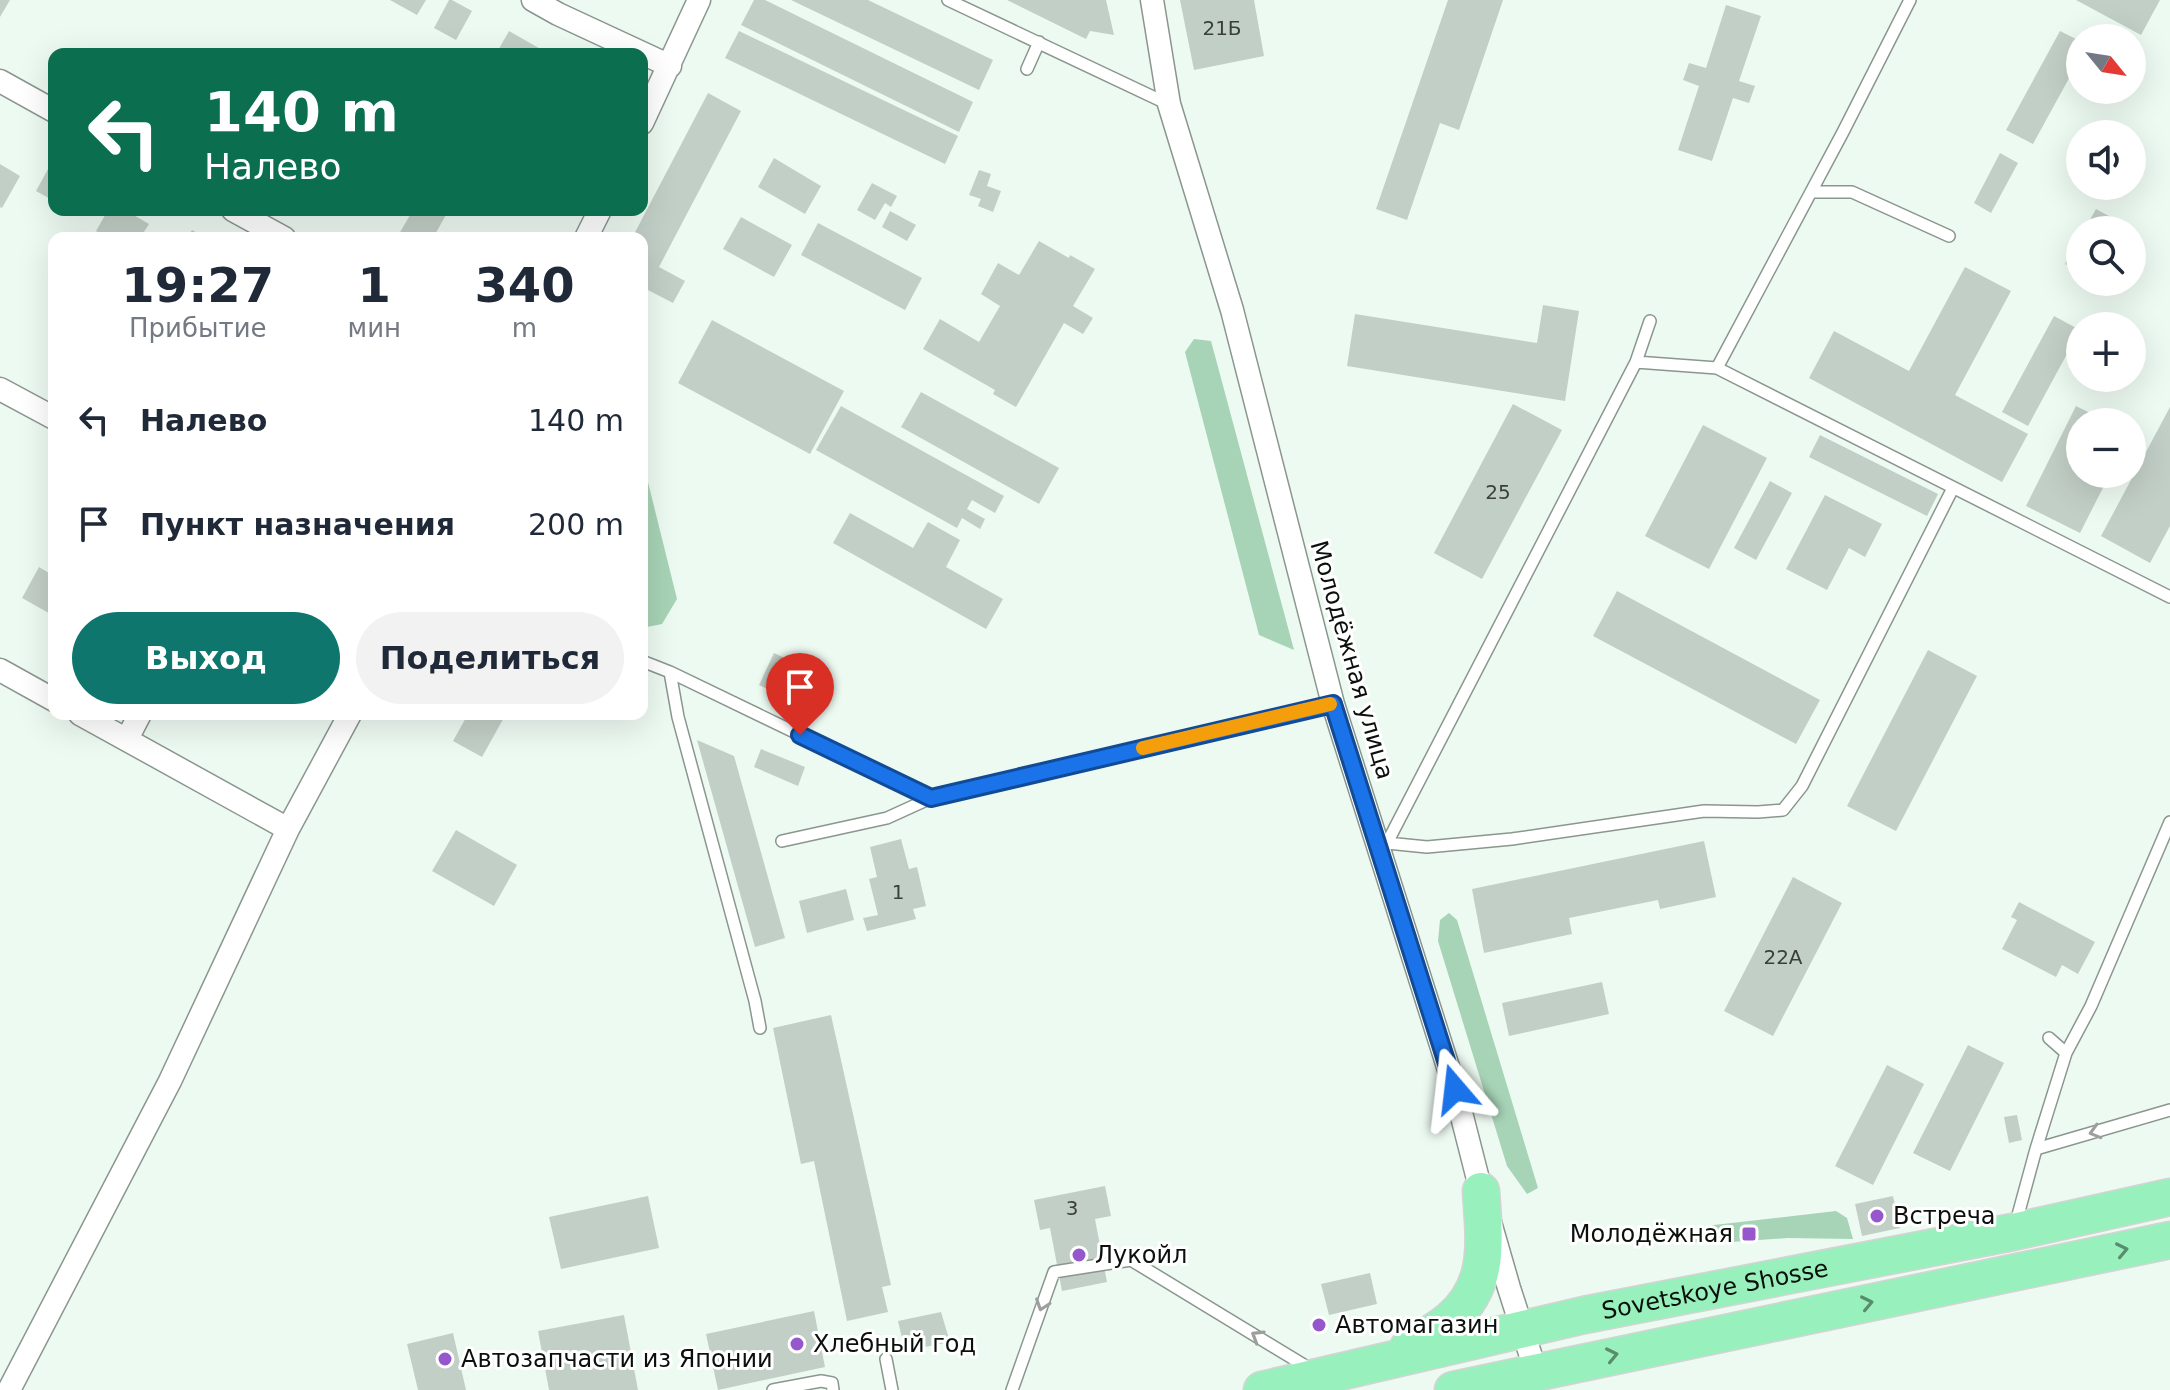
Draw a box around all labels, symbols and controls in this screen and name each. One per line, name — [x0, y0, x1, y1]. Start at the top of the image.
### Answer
house number: 21Б — [1202, 16, 1242, 40]
north arrow — [2066, 24, 2146, 104]
map controls — [2066, 24, 2146, 488]
text: 140 m — [204, 79, 399, 144]
icon: left — [72, 80, 176, 184]
button: sound — [2066, 120, 2146, 200]
text: Налево — [204, 146, 342, 187]
button: search — [2066, 216, 2146, 296]
text: 19:27 — [121, 257, 274, 313]
text: 1 — [358, 257, 391, 313]
text: 340 — [474, 257, 575, 313]
button: + — [2066, 312, 2146, 392]
text: Прибытие — [129, 313, 267, 343]
text: мин — [348, 313, 401, 343]
text: m — [512, 313, 537, 343]
icon: left — [72, 398, 116, 442]
text: Налево — [140, 403, 267, 438]
text: 140 m — [528, 403, 624, 438]
button: − — [2066, 408, 2146, 488]
house number: 25 — [1485, 480, 1511, 504]
icon: arrive — [72, 502, 116, 546]
text: Пункт назначения — [140, 507, 455, 542]
text: 200 m — [528, 507, 624, 542]
street label: Молодёжная улица — [1304, 537, 1400, 783]
button: Выход — [72, 612, 340, 704]
button: Поделиться — [356, 612, 624, 704]
pin — [766, 653, 834, 735]
icon: arrive — [778, 665, 822, 709]
house number: 1 — [892, 880, 904, 904]
house number: 22А — [1763, 945, 1803, 969]
position arrow — [1413, 1047, 1497, 1131]
one-way arrow — [2089, 1123, 2103, 1139]
house number: 3 — [1066, 1196, 1078, 1220]
place label: Встреча — [1893, 1202, 1996, 1230]
marker: Встреча — [1868, 1207, 1886, 1225]
place label: Молодёжная — [1570, 1220, 1733, 1248]
marker: Молодёжная — [1740, 1225, 1758, 1243]
place label: Лукойл — [1095, 1241, 1187, 1269]
one-way arrow — [2114, 1242, 2128, 1259]
marker: Лукойл — [1070, 1246, 1088, 1264]
street label: Sovetskoye Shosse — [1599, 1254, 1831, 1325]
one-way arrow — [1860, 1295, 1873, 1312]
one-way arrow — [1036, 1297, 1052, 1311]
place label: Автомагазин — [1335, 1311, 1498, 1339]
marker: Автомагазин — [1310, 1316, 1328, 1334]
place label: Хлебный год — [813, 1330, 976, 1358]
one-way arrow — [1251, 1331, 1265, 1346]
marker: Хлебный год — [788, 1335, 806, 1353]
place label: Автозапчасти из Японии — [461, 1345, 773, 1373]
one-way arrow — [1606, 1348, 1619, 1365]
marker: Автозапчасти из Японии — [436, 1350, 454, 1368]

